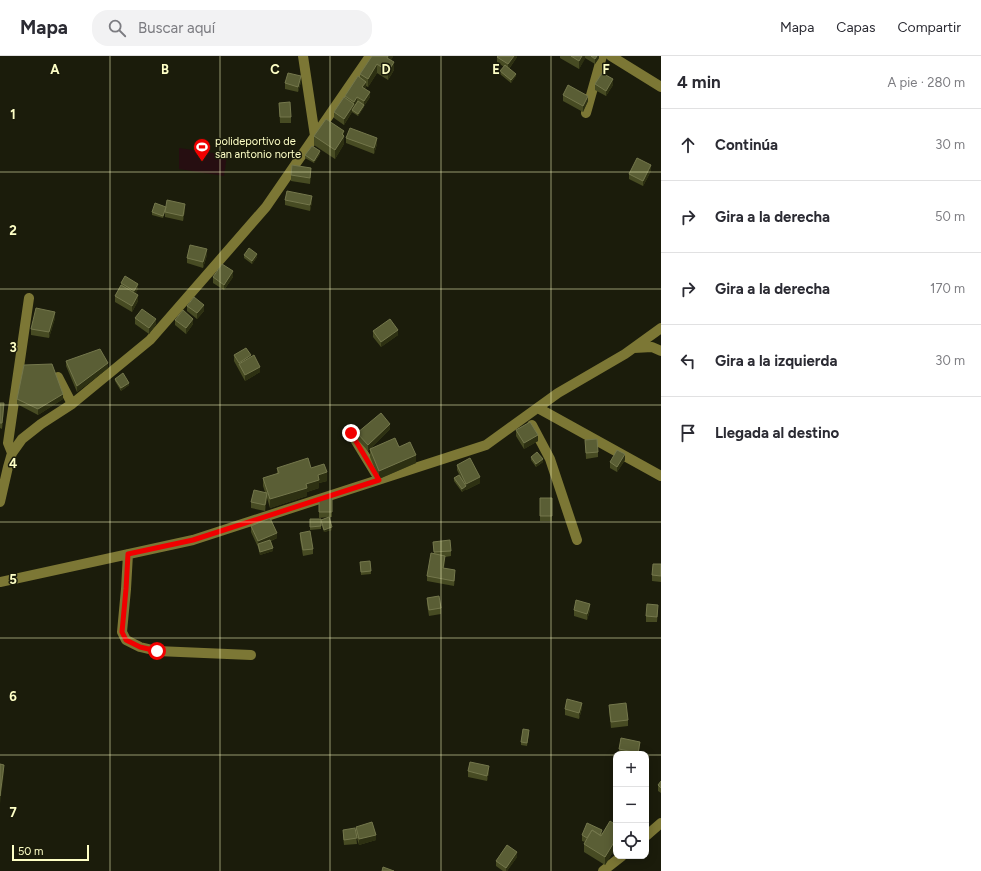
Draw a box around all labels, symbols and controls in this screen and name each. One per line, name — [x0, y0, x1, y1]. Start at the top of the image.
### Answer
search box — [92, 10, 372, 46]
text: Mapa — [20, 16, 68, 39]
icon: search — [106, 17, 128, 39]
text: Buscar aquí — [138, 19, 215, 37]
text: Mapa — [780, 19, 814, 36]
text: Capas — [836, 19, 875, 36]
text: Compartir — [897, 19, 961, 36]
text: A — [50, 62, 60, 77]
text: B — [161, 62, 169, 77]
text: C — [270, 62, 280, 77]
text: D — [381, 62, 391, 77]
text: E — [492, 62, 500, 77]
text: F — [602, 62, 610, 77]
text: 4 min — [677, 72, 721, 92]
text: A pie · 280 m — [888, 75, 965, 90]
text: 1 — [10, 107, 16, 122]
icon: ahead — [677, 134, 699, 156]
place label: polideportivo de san antonio norte — [215, 135, 301, 161]
text: Continúa — [715, 136, 778, 154]
sports icon: polideportivo de san antonio norte — [192, 137, 212, 162]
text: 30 m — [935, 137, 965, 152]
icon: right — [677, 206, 699, 228]
text: Gira a la derecha — [715, 208, 830, 226]
text: 50 m — [935, 209, 965, 224]
text: 2 — [9, 223, 17, 238]
icon: right — [677, 278, 699, 300]
text: Gira a la derecha — [715, 280, 830, 298]
text: 170 m — [930, 281, 965, 296]
text: 3 — [9, 340, 17, 355]
icon: left — [677, 350, 699, 372]
text: Gira a la izquierda — [715, 352, 837, 370]
text: 30 m — [935, 353, 965, 368]
icon: arrive — [677, 422, 699, 444]
route end — [342, 424, 360, 442]
text: Llegada al destino — [715, 424, 839, 442]
text: 4 — [9, 456, 17, 471]
text: 5 — [9, 572, 17, 587]
route start — [148, 642, 166, 660]
text: 6 — [9, 689, 17, 704]
map controls — [613, 751, 649, 859]
button: + — [613, 751, 649, 787]
button: − — [613, 787, 649, 823]
text: 7 — [9, 805, 17, 820]
button: locate — [613, 823, 649, 859]
scale bar — [12, 843, 89, 862]
text: 50 m — [18, 845, 43, 858]

